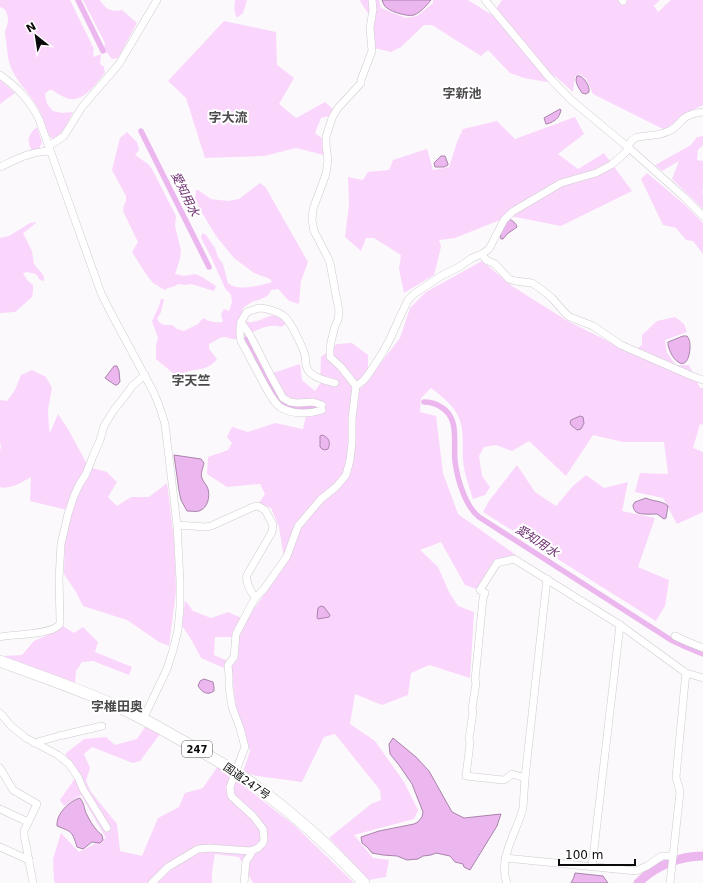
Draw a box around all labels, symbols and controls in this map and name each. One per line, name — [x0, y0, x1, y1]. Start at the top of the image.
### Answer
north arrow — [16, 16, 56, 56]
text: N — [24, 20, 38, 36]
district label: 字新池 — [442, 86, 482, 101]
district label: 字大流 — [208, 110, 248, 125]
water label: 愛知用水 — [168, 169, 203, 220]
district label: 字天竺 — [171, 373, 211, 388]
water label: 愛知用水 — [513, 522, 563, 561]
district label: 字椎田奥 — [91, 699, 143, 714]
road number: 247 — [182, 741, 212, 757]
street label: 国道247号 — [221, 761, 273, 802]
scale bar — [559, 841, 635, 867]
text: 100 m — [565, 848, 603, 862]

